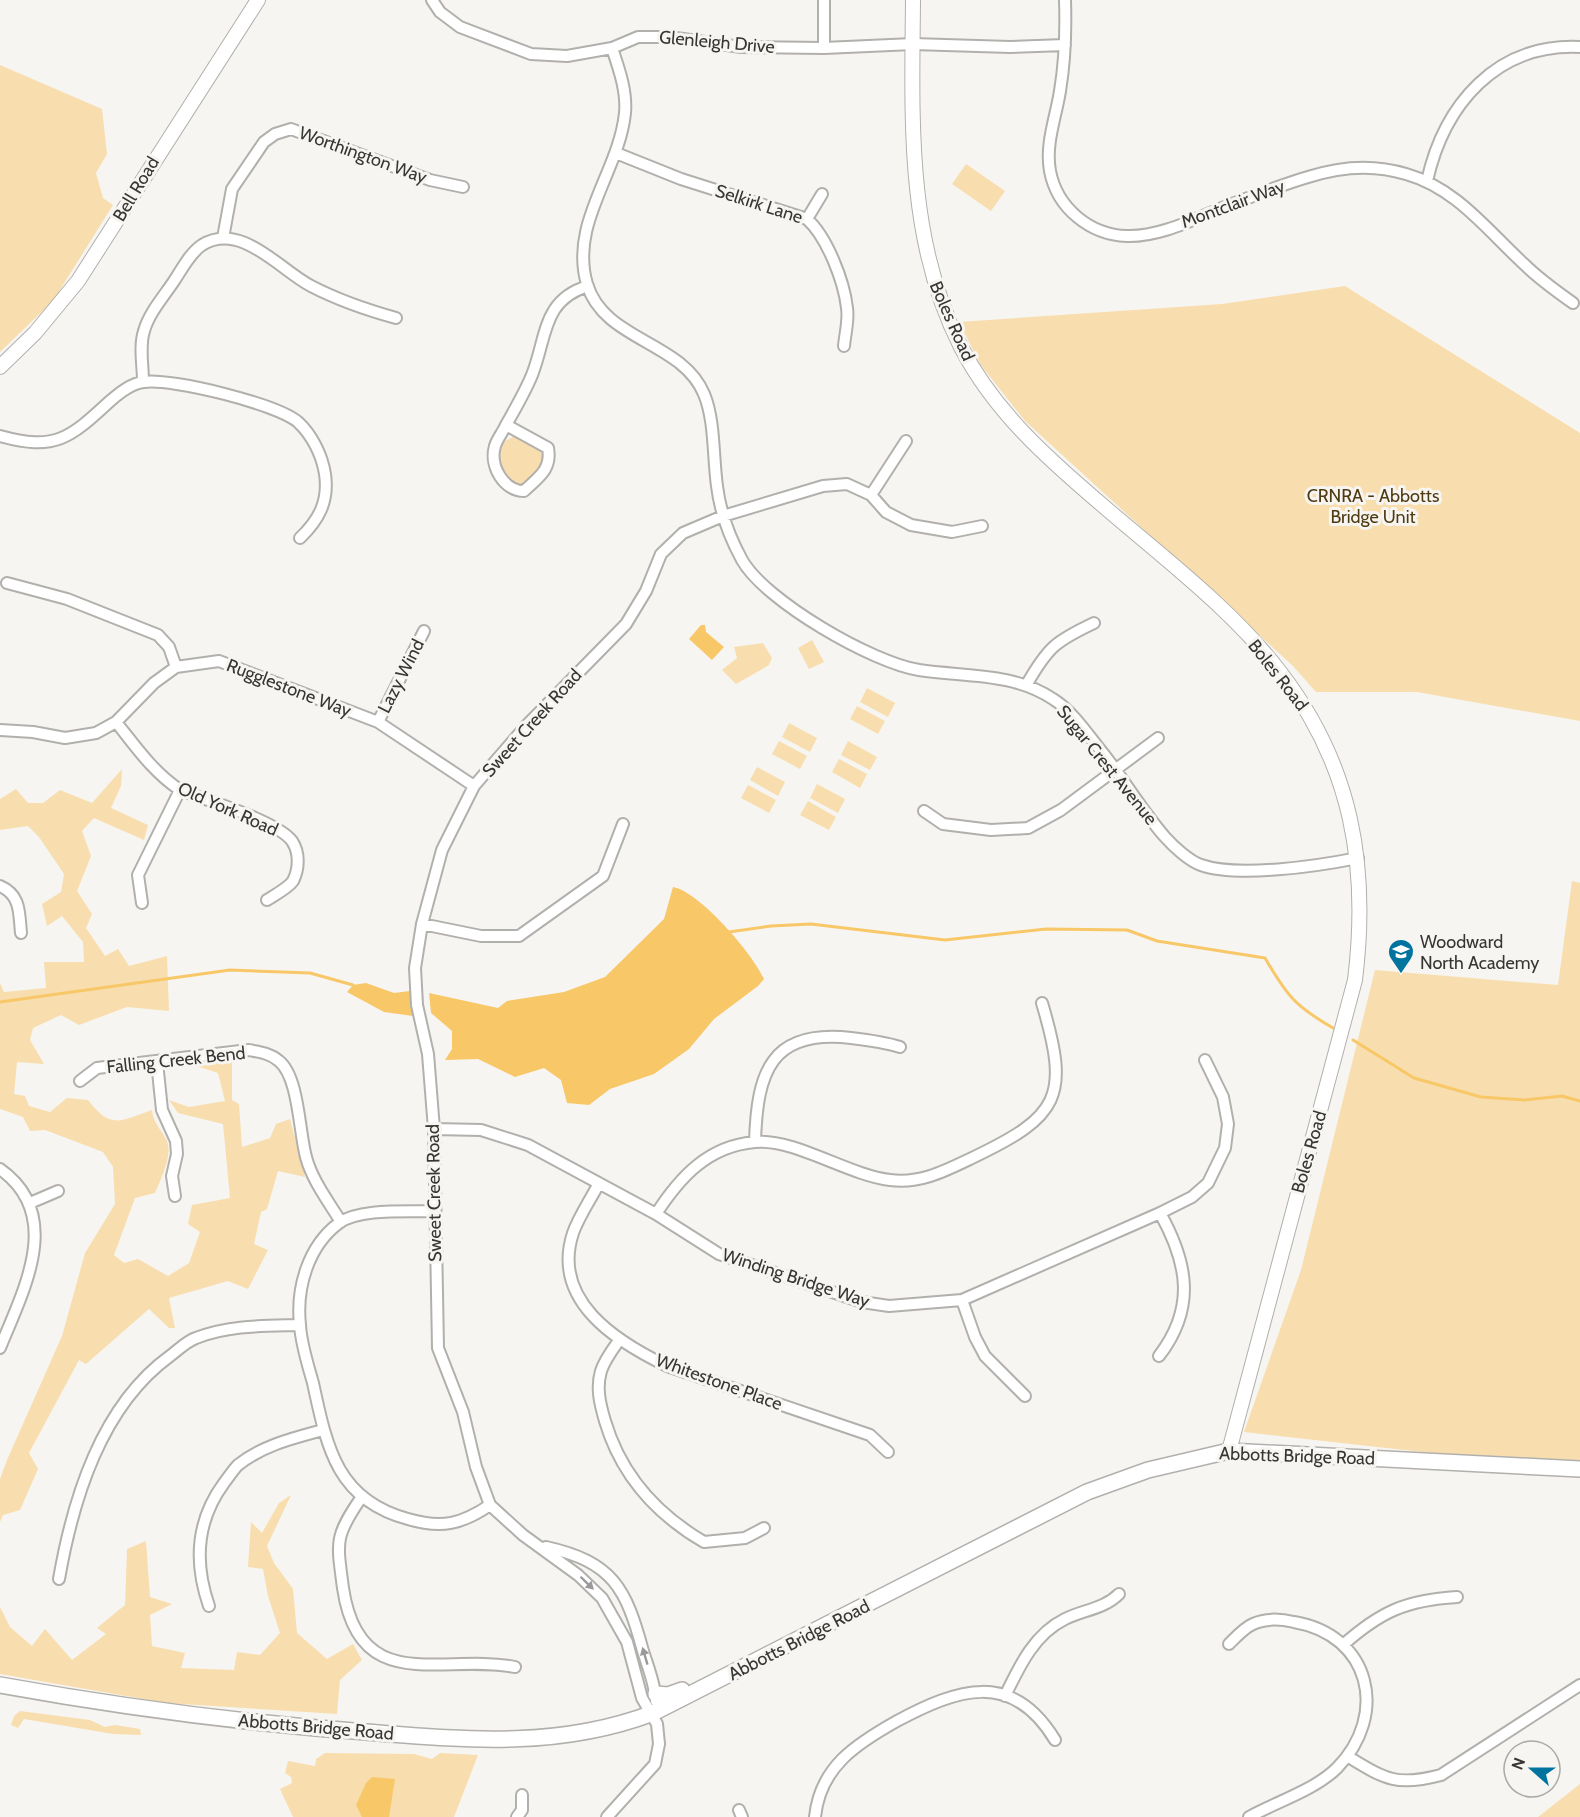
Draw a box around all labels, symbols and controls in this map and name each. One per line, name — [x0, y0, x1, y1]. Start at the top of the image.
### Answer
street label: Glenleigh Drive — [658, 26, 776, 58]
street label: Worthington Way — [296, 122, 430, 188]
street label: Bell Road — [108, 153, 164, 225]
street label: Montclair Way — [1178, 175, 1288, 233]
street label: Selkirk Lane — [713, 180, 805, 228]
street label: Boles Road — [925, 278, 979, 364]
park label: CRNRA - Abbotts Bridge Unit — [1307, 485, 1439, 528]
street label: Lazy Wind — [373, 635, 429, 717]
street label: Boles Road — [1243, 635, 1313, 715]
street label: Rugglestone Way — [224, 654, 354, 722]
street label: Sweet Creek Road — [478, 664, 586, 782]
street label: Sugar Crest Avenue — [1052, 701, 1162, 829]
street label: Old York Road — [174, 777, 282, 841]
place label: Woodward North Academy — [1420, 931, 1539, 974]
school or university icon: Woodward North Academy — [1386, 937, 1416, 975]
street label: Falling Creek Bend — [106, 1042, 246, 1078]
street label: Boles Road — [1287, 1108, 1331, 1196]
street label: Sweet Creek Road — [422, 1124, 446, 1262]
street label: Winding Bridge Way — [719, 1244, 873, 1312]
street label: Whitestone Place — [653, 1349, 785, 1415]
street label: Abbotts Bridge Road — [1219, 1442, 1375, 1470]
one-way arrow — [579, 1576, 593, 1590]
street label: Abbotts Bridge Road — [725, 1595, 873, 1685]
one-way arrow — [640, 1647, 649, 1665]
street label: Abbotts Bridge Road — [237, 1709, 395, 1745]
north arrow — [1502, 1739, 1562, 1799]
text: N — [1508, 1755, 1529, 1772]

